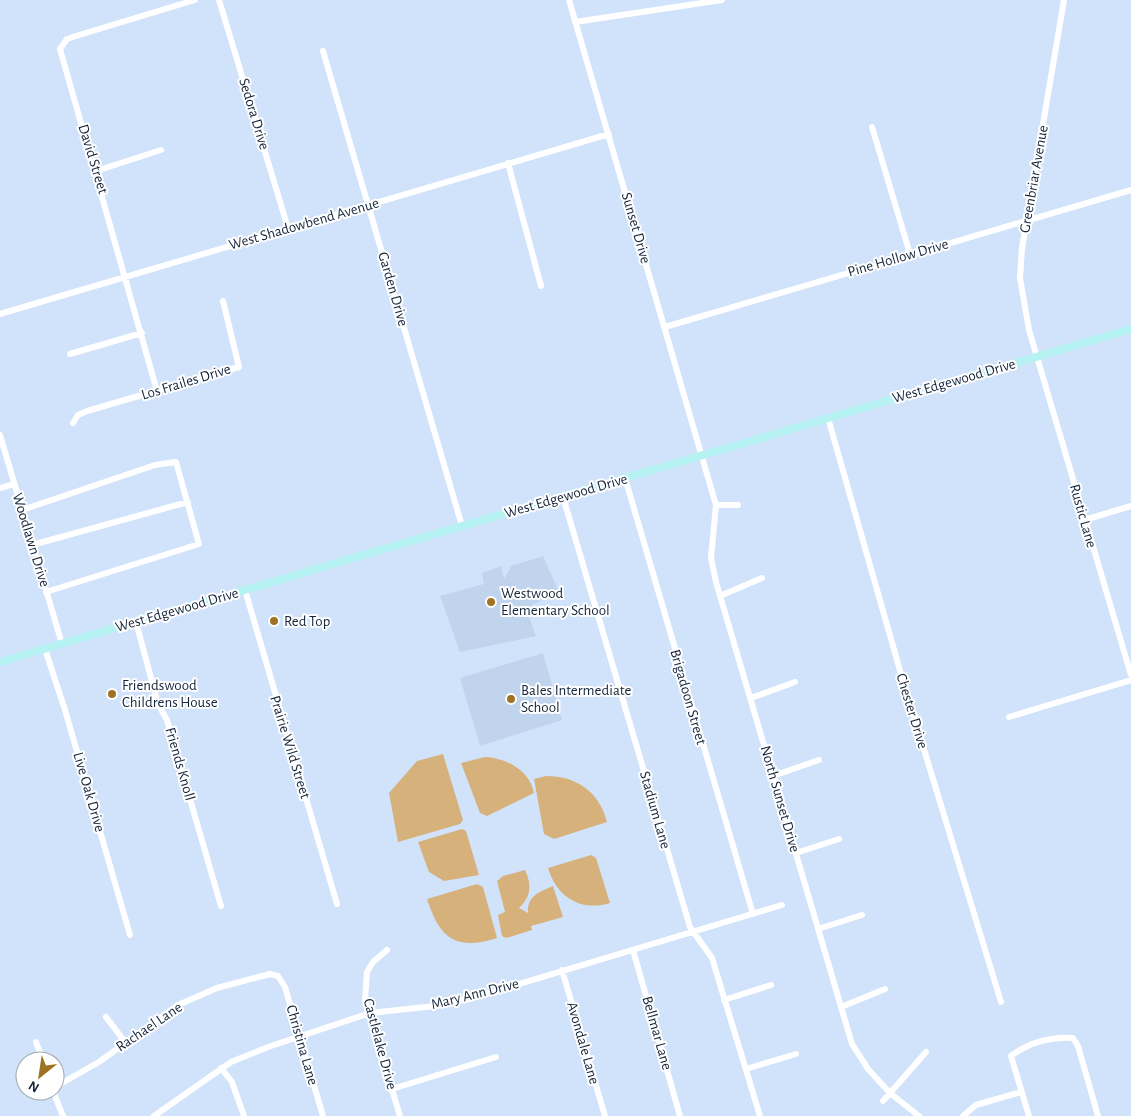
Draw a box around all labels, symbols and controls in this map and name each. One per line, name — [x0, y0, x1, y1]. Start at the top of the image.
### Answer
street label: Sedora Drive — [236, 76, 272, 152]
street label: David Street — [75, 122, 111, 196]
street label: Greenbriar Avenue — [1017, 124, 1051, 234]
street label: Sunset Drive — [619, 191, 653, 265]
street label: West Shadowbend Avenue — [227, 195, 381, 253]
street label: Pine Hollow Drive — [846, 236, 950, 280]
street label: Garden Drive — [375, 250, 411, 328]
street label: West Edgewood Drive — [891, 356, 1017, 406]
street label: Los Frailes Drive — [140, 361, 232, 403]
street label: West Edgewood Drive — [503, 471, 629, 521]
street label: Rustic Lane — [1067, 482, 1099, 550]
street label: Woodlawn Drive — [10, 491, 52, 589]
street label: West Edgewood Drive — [114, 585, 240, 635]
place label: Westwood Elementary School — [501, 586, 610, 618]
marker: Westwood Elementary School — [485, 596, 497, 608]
place label: Red Top — [284, 614, 330, 629]
marker: Red Top — [268, 615, 280, 627]
street label: Brigadoon Street — [667, 648, 709, 747]
street label: Chester Drive — [893, 671, 931, 751]
place label: Friendswood Childrens House — [122, 678, 218, 710]
place label: Bales Intermediate School — [521, 683, 631, 715]
marker: Friendswood Childrens House — [106, 688, 118, 700]
marker: Bales Intermediate School — [505, 693, 517, 705]
street label: Prairie Wild Street — [267, 694, 313, 801]
street label: Friends Knoll — [162, 726, 198, 802]
street label: North Sunset Drive — [758, 744, 802, 854]
street label: Live Oak Drive — [70, 750, 108, 834]
street label: Stadium Lane — [637, 770, 673, 851]
street label: Mary Ann Drive — [430, 976, 521, 1012]
street label: Bellmar Lane — [639, 994, 675, 1072]
street label: Castlelake Drive — [361, 997, 399, 1091]
street label: Rachael Lane — [113, 999, 185, 1055]
street label: Avondale Lane — [564, 1000, 602, 1086]
street label: Christina Lane — [283, 1003, 321, 1087]
north arrow — [15, 1051, 65, 1101]
text: N — [26, 1078, 42, 1095]

